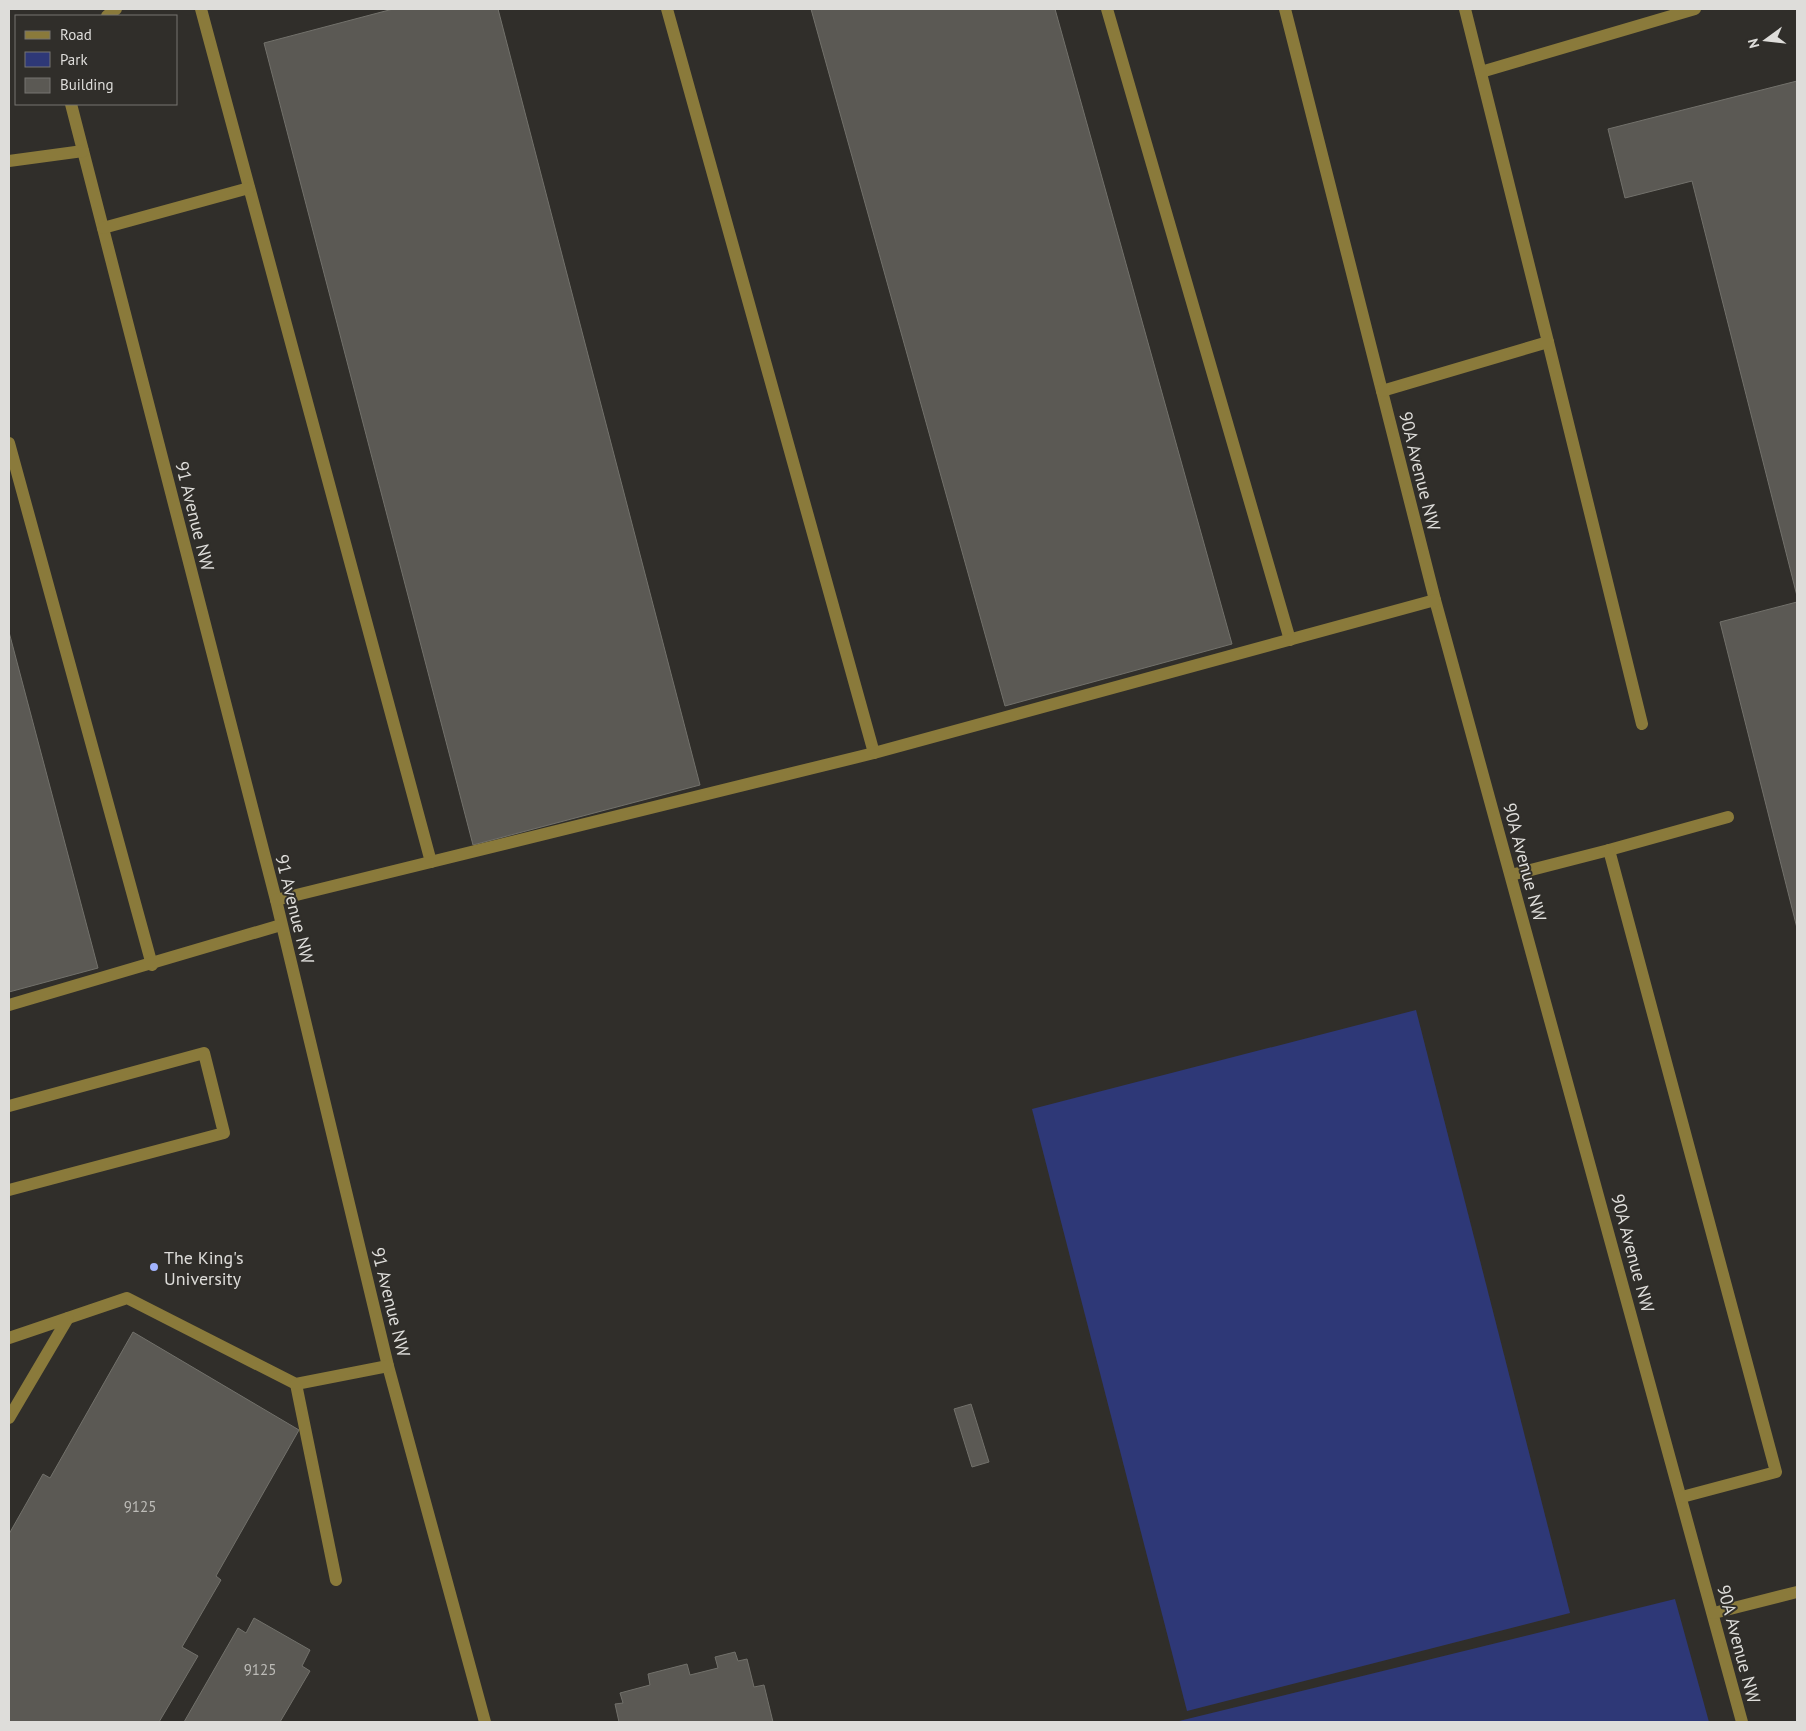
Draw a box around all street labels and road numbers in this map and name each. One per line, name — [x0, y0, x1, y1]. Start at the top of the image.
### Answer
street label: 90A Avenue NW — [1394, 409, 1446, 533]
street label: 91 Avenue NW — [170, 459, 220, 573]
street label: 90A Avenue NW — [1498, 800, 1552, 924]
street label: 91 Avenue NW — [270, 852, 320, 966]
street label: 90A Avenue NW — [1606, 1191, 1660, 1315]
street label: 91 Avenue NW — [366, 1245, 416, 1359]
street label: 90A Avenue NW — [1712, 1582, 1766, 1706]

